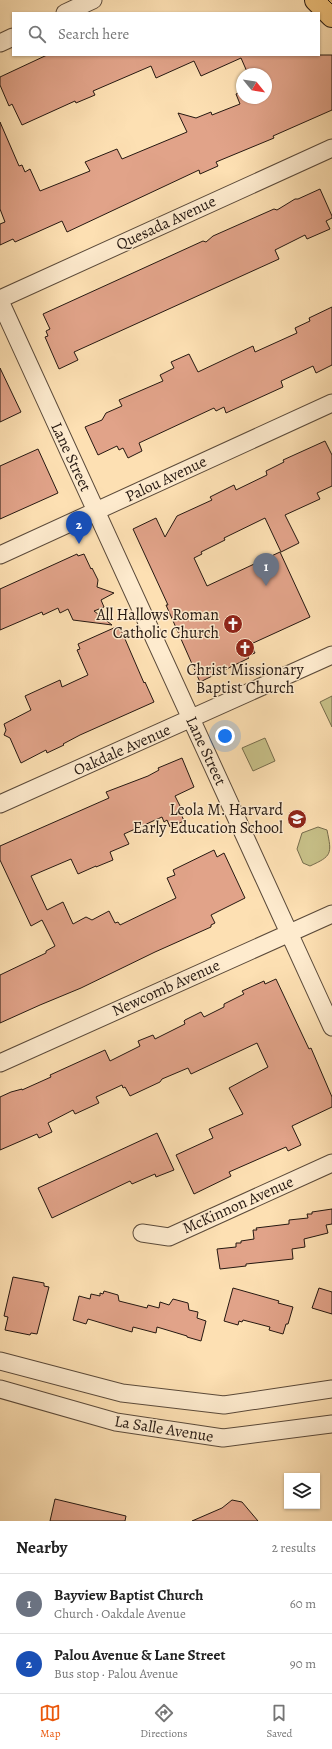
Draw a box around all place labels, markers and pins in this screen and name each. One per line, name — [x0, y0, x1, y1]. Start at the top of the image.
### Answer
pin: 2 — [66, 511, 92, 544]
pin: 1 — [253, 553, 279, 586]
place label: All Hallows Roman Catholic Church — [96, 604, 219, 644]
church icon: All Hallows Roman Catholic Church — [222, 613, 244, 635]
church icon: Christ Missionary Baptist Church — [234, 637, 256, 659]
place label: Christ Missionary Baptist Church — [186, 659, 304, 699]
place label: Leola M. Harvard Early Education School — [133, 799, 283, 839]
school or university icon: Leola M. Harvard Early Education School — [286, 808, 308, 830]

